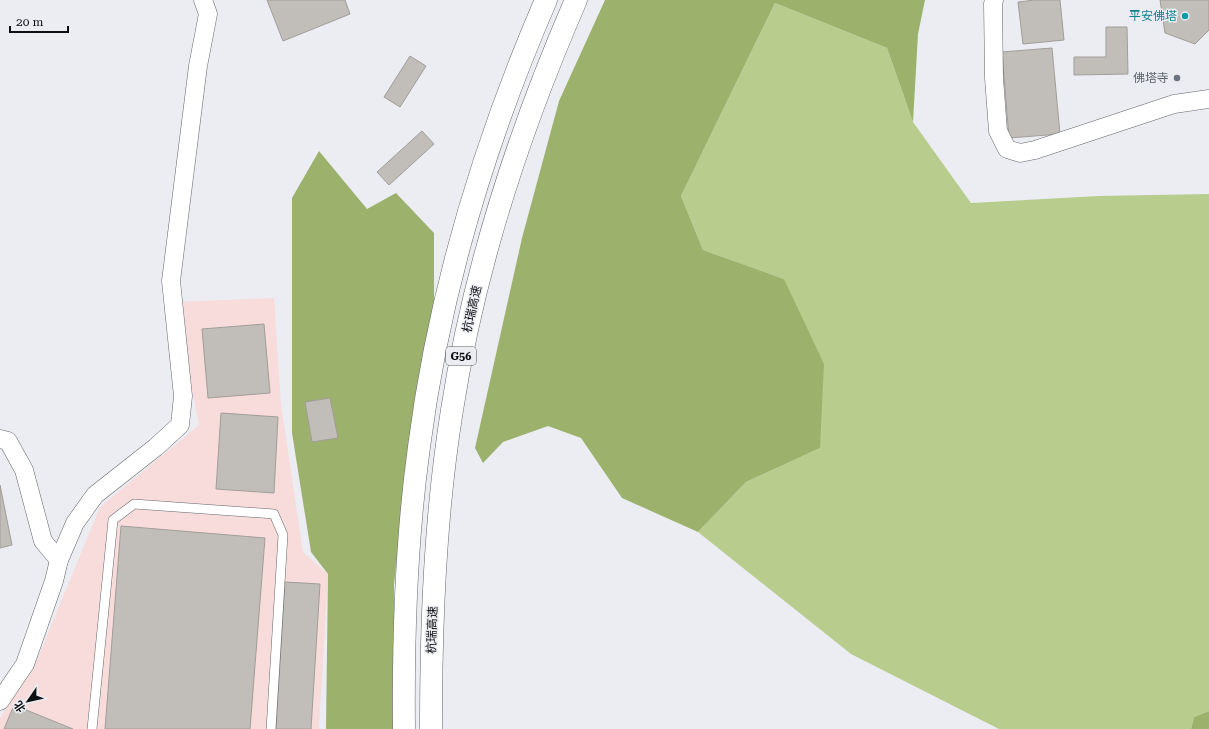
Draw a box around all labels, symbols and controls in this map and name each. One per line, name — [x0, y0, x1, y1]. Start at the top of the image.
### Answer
scale bar — [10, 8, 68, 34]
place label: 平安佛塔 — [1129, 9, 1177, 23]
marker: 平安佛塔 — [1180, 11, 1190, 21]
text: 20 m — [16, 15, 43, 29]
place label: 佛塔寺 — [1133, 71, 1169, 85]
marker: 佛塔寺 — [1172, 73, 1182, 83]
street label: 杭瑞高速 — [460, 284, 484, 334]
road number: G56 — [446, 347, 476, 365]
street label: 杭瑞高速 — [424, 606, 440, 654]
north arrow — [8, 681, 48, 721]
text: 北 — [12, 698, 29, 715]

